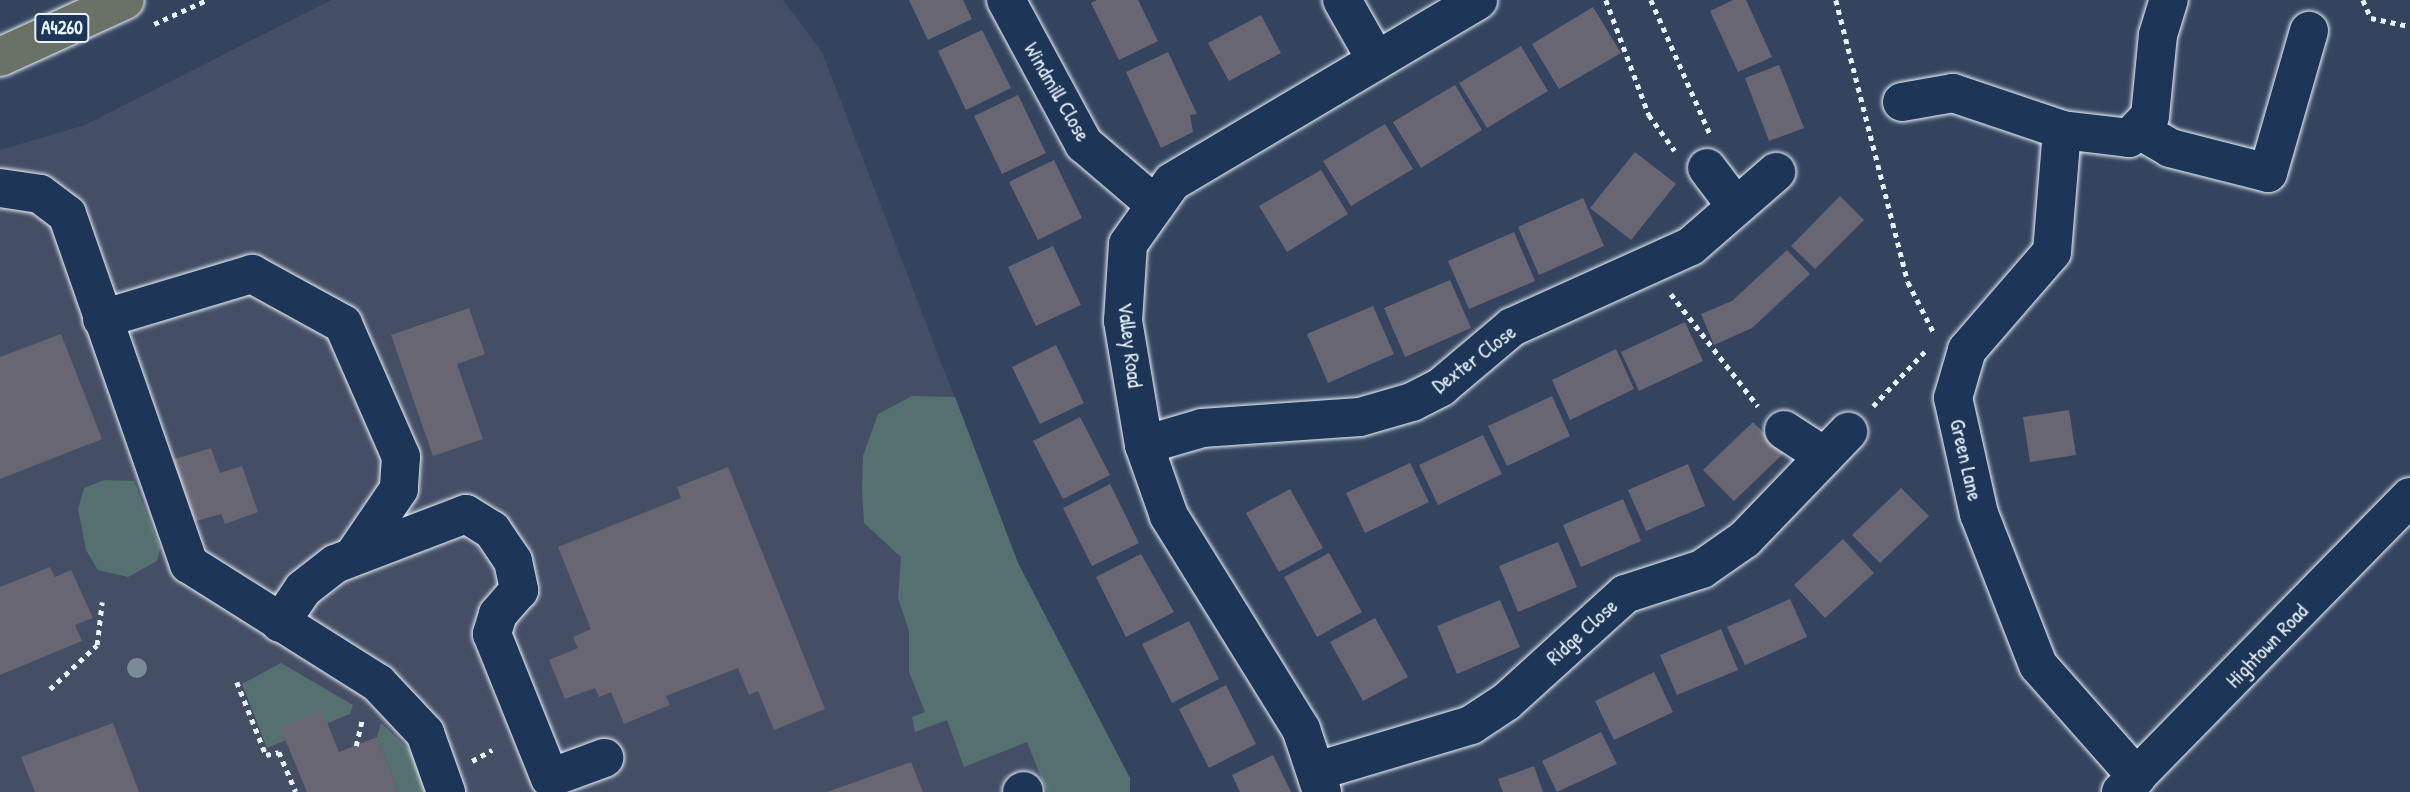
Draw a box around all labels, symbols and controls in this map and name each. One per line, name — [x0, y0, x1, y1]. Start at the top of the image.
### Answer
road number: A4260 — [34, 12, 90, 44]
street label: Windmill Close — [1019, 38, 1095, 146]
street label: Valley Road — [1112, 301, 1148, 389]
street label: Dexter Close — [1427, 319, 1521, 399]
street label: Green Lane — [1944, 417, 1988, 503]
street label: Ridge Close — [1541, 594, 1623, 670]
street label: Hightown Road — [2221, 599, 2313, 693]

